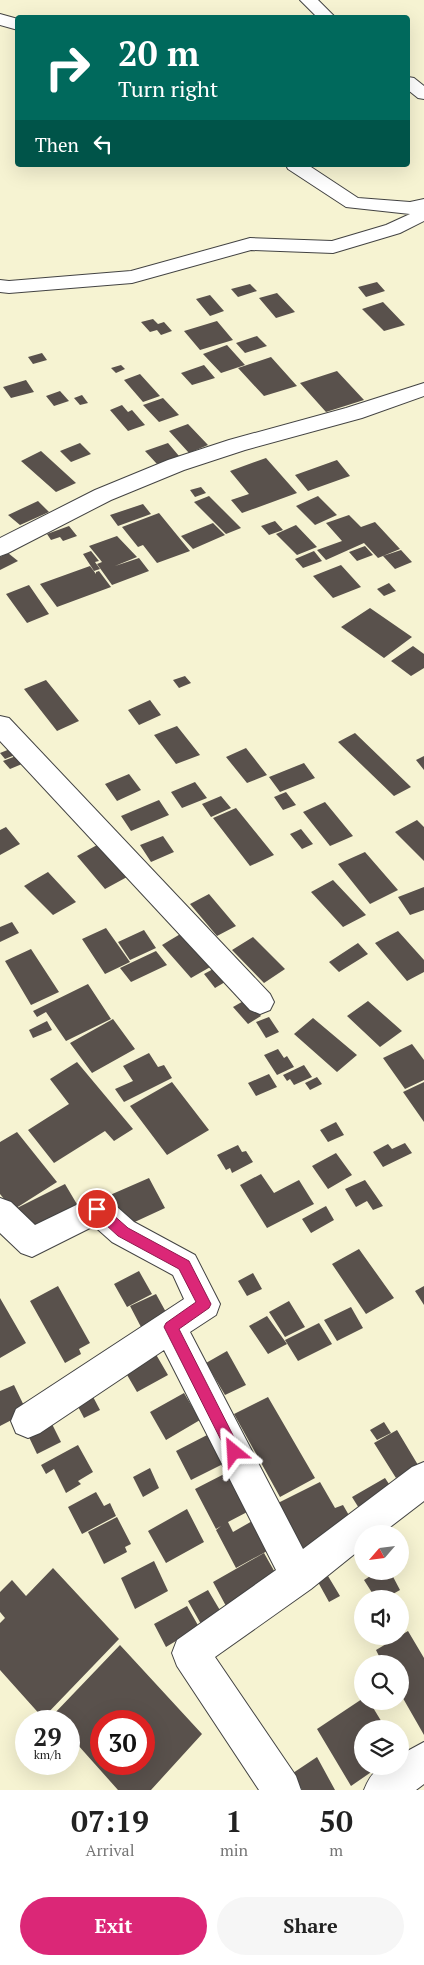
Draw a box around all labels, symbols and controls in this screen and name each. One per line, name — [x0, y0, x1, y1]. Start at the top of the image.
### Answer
text: 20 m — [118, 30, 199, 76]
icon: right — [35, 35, 100, 100]
text: Turn right — [118, 74, 218, 103]
icon: left — [89, 130, 117, 158]
text: Then — [35, 132, 79, 157]
pin — [76, 1188, 118, 1230]
icon: arrive — [83, 1195, 111, 1223]
position arrow — [207, 1425, 259, 1477]
north arrow — [354, 1525, 409, 1580]
map controls — [354, 1525, 409, 1775]
button: sound — [354, 1590, 409, 1645]
button: search — [354, 1655, 409, 1710]
speed limit sign: 30 — [90, 1710, 155, 1775]
text: 29 — [33, 1720, 62, 1753]
button: layers — [354, 1720, 409, 1775]
text: km/h — [34, 1747, 61, 1762]
text: 07:19 — [71, 1801, 149, 1841]
text: 1 — [226, 1801, 243, 1841]
text: 50 — [319, 1801, 353, 1841]
text: Arrival — [85, 1839, 135, 1861]
text: min — [220, 1839, 248, 1861]
text: m — [329, 1839, 343, 1861]
button: Exit — [20, 1897, 207, 1955]
button: Share — [217, 1897, 404, 1955]

